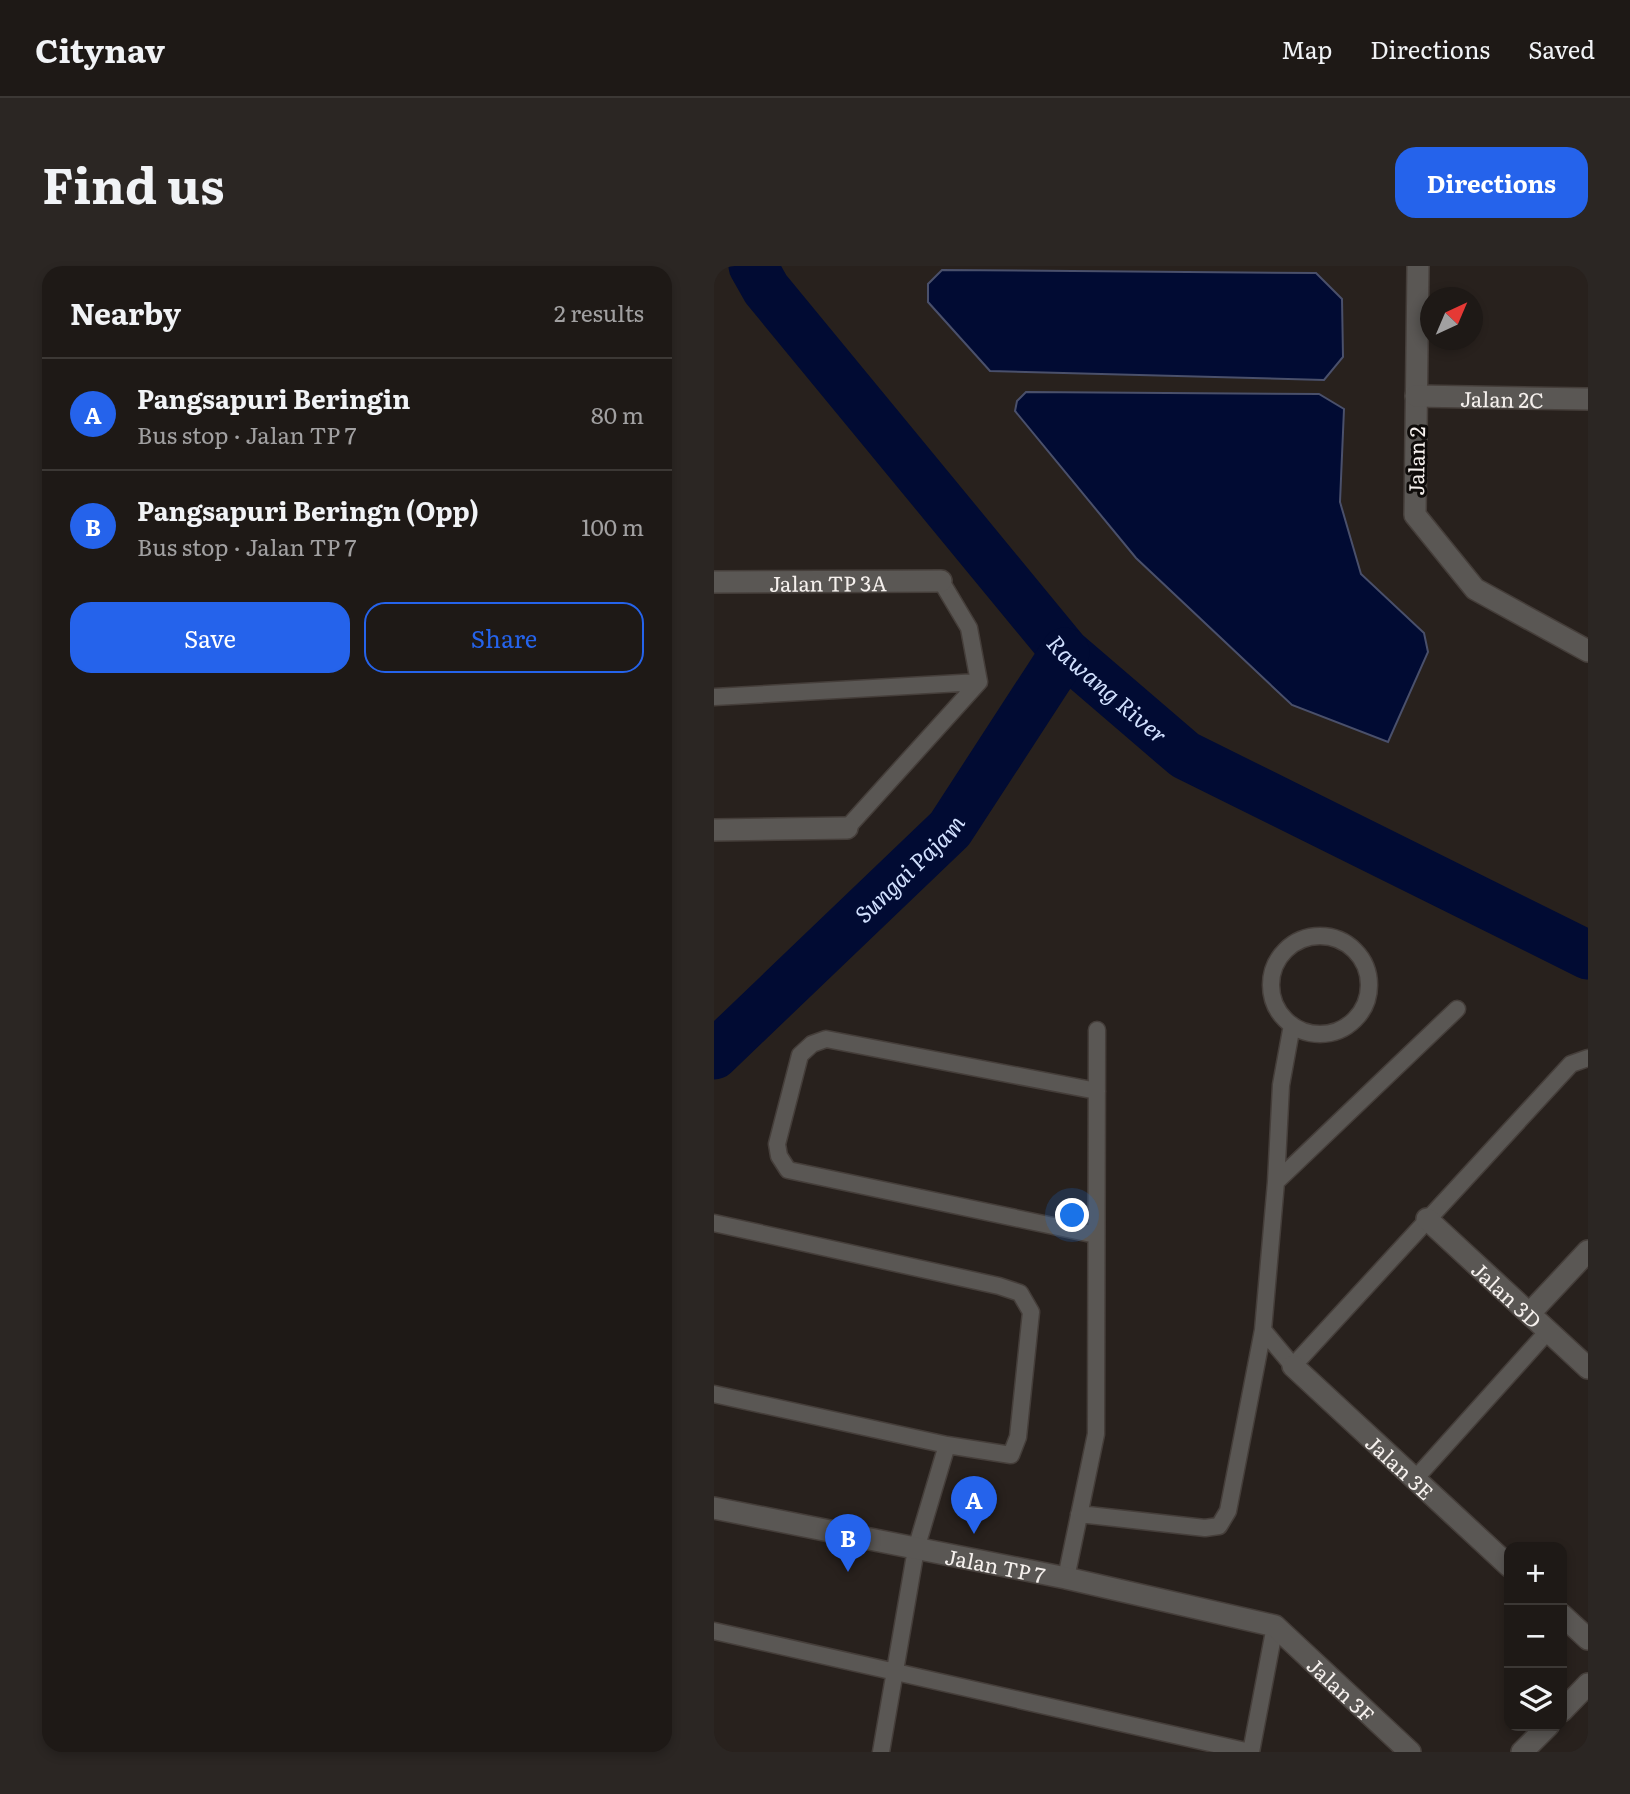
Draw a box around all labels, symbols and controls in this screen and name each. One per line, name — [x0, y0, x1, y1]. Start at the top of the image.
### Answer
text: Citynav — [35, 24, 165, 73]
text: Map — [1281, 31, 1332, 66]
text: Directions — [1370, 31, 1490, 66]
text: Saved — [1528, 31, 1595, 66]
text: Find us — [42, 146, 225, 219]
button: Directions — [1395, 147, 1588, 218]
north arrow — [1420, 287, 1483, 350]
text: Nearby — [70, 290, 181, 334]
text: 2 results — [554, 295, 644, 329]
text: Pangsapuri Beringin — [137, 378, 410, 417]
street label: Jalan 2C — [1460, 381, 1544, 414]
text: A — [84, 397, 102, 431]
text: 80 m — [591, 397, 644, 431]
text: Bus stop · Jalan TP 7 — [137, 417, 356, 451]
street label: Jalan 2 — [1399, 426, 1431, 496]
text: Pangsapuri Beringn (Opp) — [137, 490, 479, 529]
text: B — [85, 509, 101, 543]
text: 100 m — [581, 509, 644, 543]
text: Bus stop · Jalan TP 7 — [137, 529, 356, 563]
street label: Jalan TP 3A — [769, 566, 887, 597]
button: Save — [70, 602, 350, 673]
button: Share — [364, 602, 644, 673]
water label: Rawang River — [1040, 627, 1176, 750]
water label: Sungai Pajam — [846, 808, 972, 930]
your location — [1055, 1198, 1089, 1232]
street label: Jalan 3D — [1466, 1253, 1550, 1334]
street label: Jalan 3E — [1360, 1426, 1442, 1506]
pin: A — [951, 1476, 997, 1534]
pin: B — [825, 1514, 871, 1572]
street label: Jalan TP 7 — [943, 1539, 1049, 1589]
map controls — [1504, 1542, 1567, 1731]
button: + — [1504, 1542, 1567, 1605]
button: − — [1504, 1605, 1567, 1668]
street label: Jalan 3F — [1301, 1649, 1383, 1728]
button: layers — [1504, 1668, 1567, 1731]

